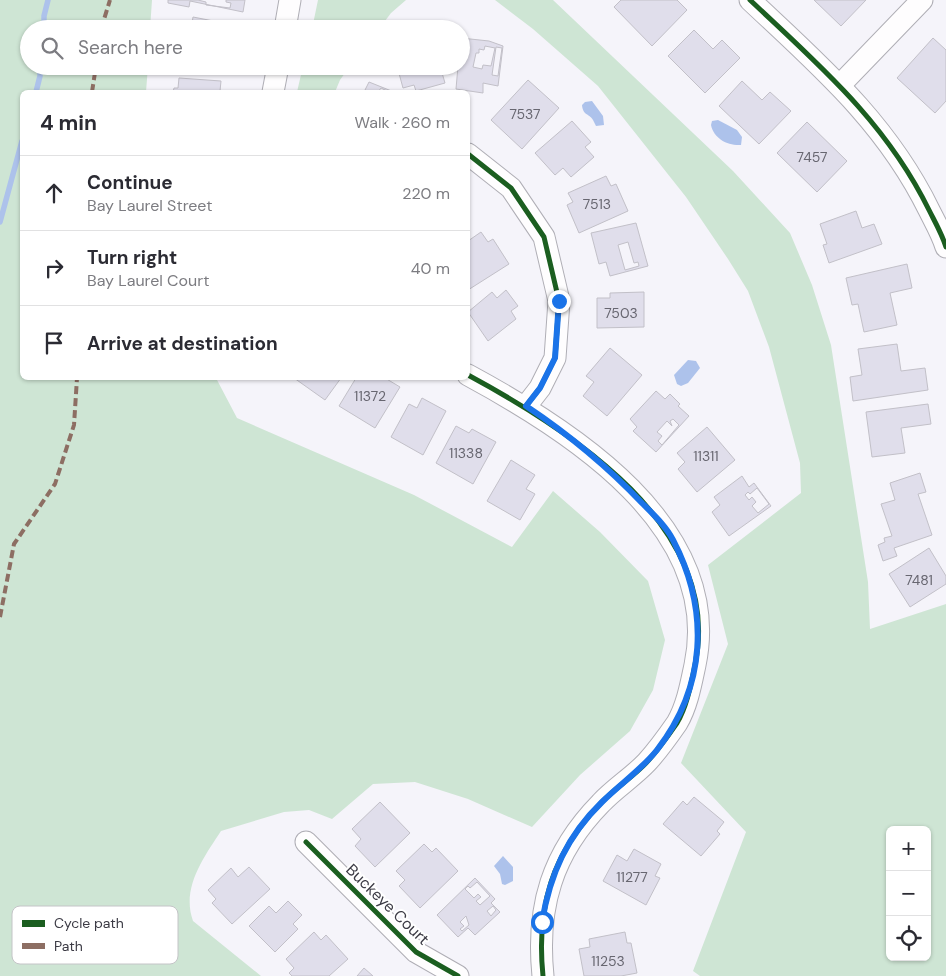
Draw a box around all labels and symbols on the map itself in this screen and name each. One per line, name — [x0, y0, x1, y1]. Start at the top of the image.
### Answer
house number: 7537 — [509, 105, 541, 123]
house number: 7457 — [797, 148, 827, 166]
house number: 7513 — [583, 195, 611, 213]
route end — [548, 290, 571, 313]
house number: 7503 — [604, 304, 638, 322]
house number: 11372 — [354, 387, 386, 405]
house number: 11338 — [449, 444, 483, 462]
house number: 11311 — [693, 447, 719, 465]
house number: 7481 — [905, 571, 933, 589]
street label: Buckeye Court — [341, 859, 434, 949]
house number: 11277 — [616, 868, 648, 886]
legend — [12, 906, 178, 964]
route start — [531, 911, 554, 934]
text: Cycle path — [54, 914, 124, 932]
text: Path — [54, 937, 83, 955]
house number: 11253 — [591, 952, 625, 970]

